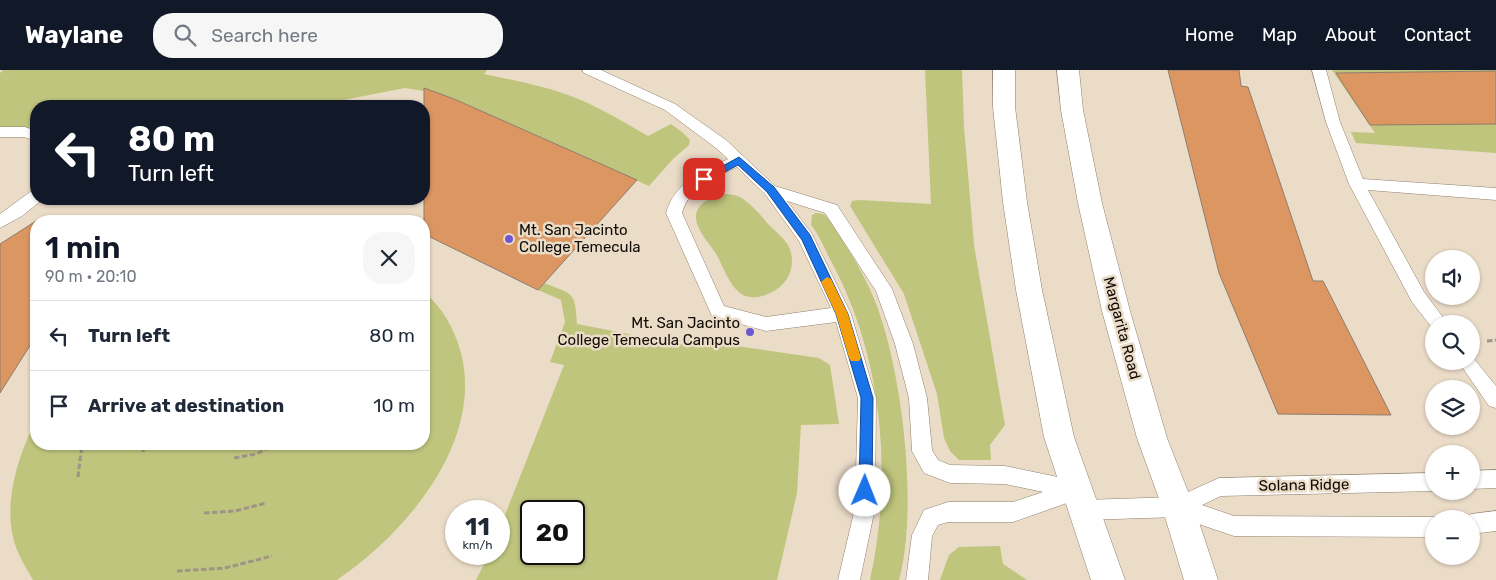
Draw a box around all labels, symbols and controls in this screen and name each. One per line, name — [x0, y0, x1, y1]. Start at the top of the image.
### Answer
search box — [153, 13, 503, 58]
text: Waylane — [25, 21, 123, 49]
icon: search — [171, 21, 199, 49]
text: Search here — [211, 24, 318, 47]
text: Home — [1185, 24, 1234, 46]
text: Map — [1262, 24, 1297, 46]
text: About — [1325, 24, 1376, 46]
text: Contact — [1404, 24, 1471, 46]
text: 80 m — [128, 118, 215, 160]
icon: left — [45, 120, 110, 185]
pin — [683, 158, 725, 200]
text: Turn left — [128, 160, 214, 187]
icon: arrive — [690, 165, 718, 193]
place label: Mt. San Jacinto College Temecula — [519, 221, 641, 256]
text: 1 min — [45, 230, 120, 266]
button: close — [363, 232, 415, 284]
marker: Mt. San Jacinto College Temecula — [503, 233, 515, 245]
map controls — [1425, 250, 1480, 565]
button: sound — [1425, 250, 1480, 305]
text: 90 m · 20:10 — [45, 267, 137, 286]
street label: Margarita Road — [1100, 275, 1144, 381]
place label: Mt. San Jacinto College Temecula Campus — [558, 314, 740, 349]
button: search — [1425, 315, 1480, 370]
icon: left — [45, 322, 73, 350]
text: Turn left — [88, 324, 170, 347]
text: 80 m — [369, 324, 415, 347]
marker: Mt. San Jacinto College Temecula Campus — [744, 326, 756, 338]
button: layers — [1425, 380, 1480, 435]
icon: arrive — [45, 392, 73, 420]
text: Arrive at destination — [88, 394, 284, 417]
text: 10 m — [373, 394, 415, 417]
button: + — [1425, 445, 1480, 500]
position arrow — [838, 464, 890, 516]
street label: Solana Ridge — [1259, 475, 1349, 495]
speed limit sign: 20 — [520, 500, 585, 565]
button: − — [1425, 510, 1480, 565]
text: 11 — [465, 512, 490, 541]
text: km/h — [463, 538, 492, 552]

